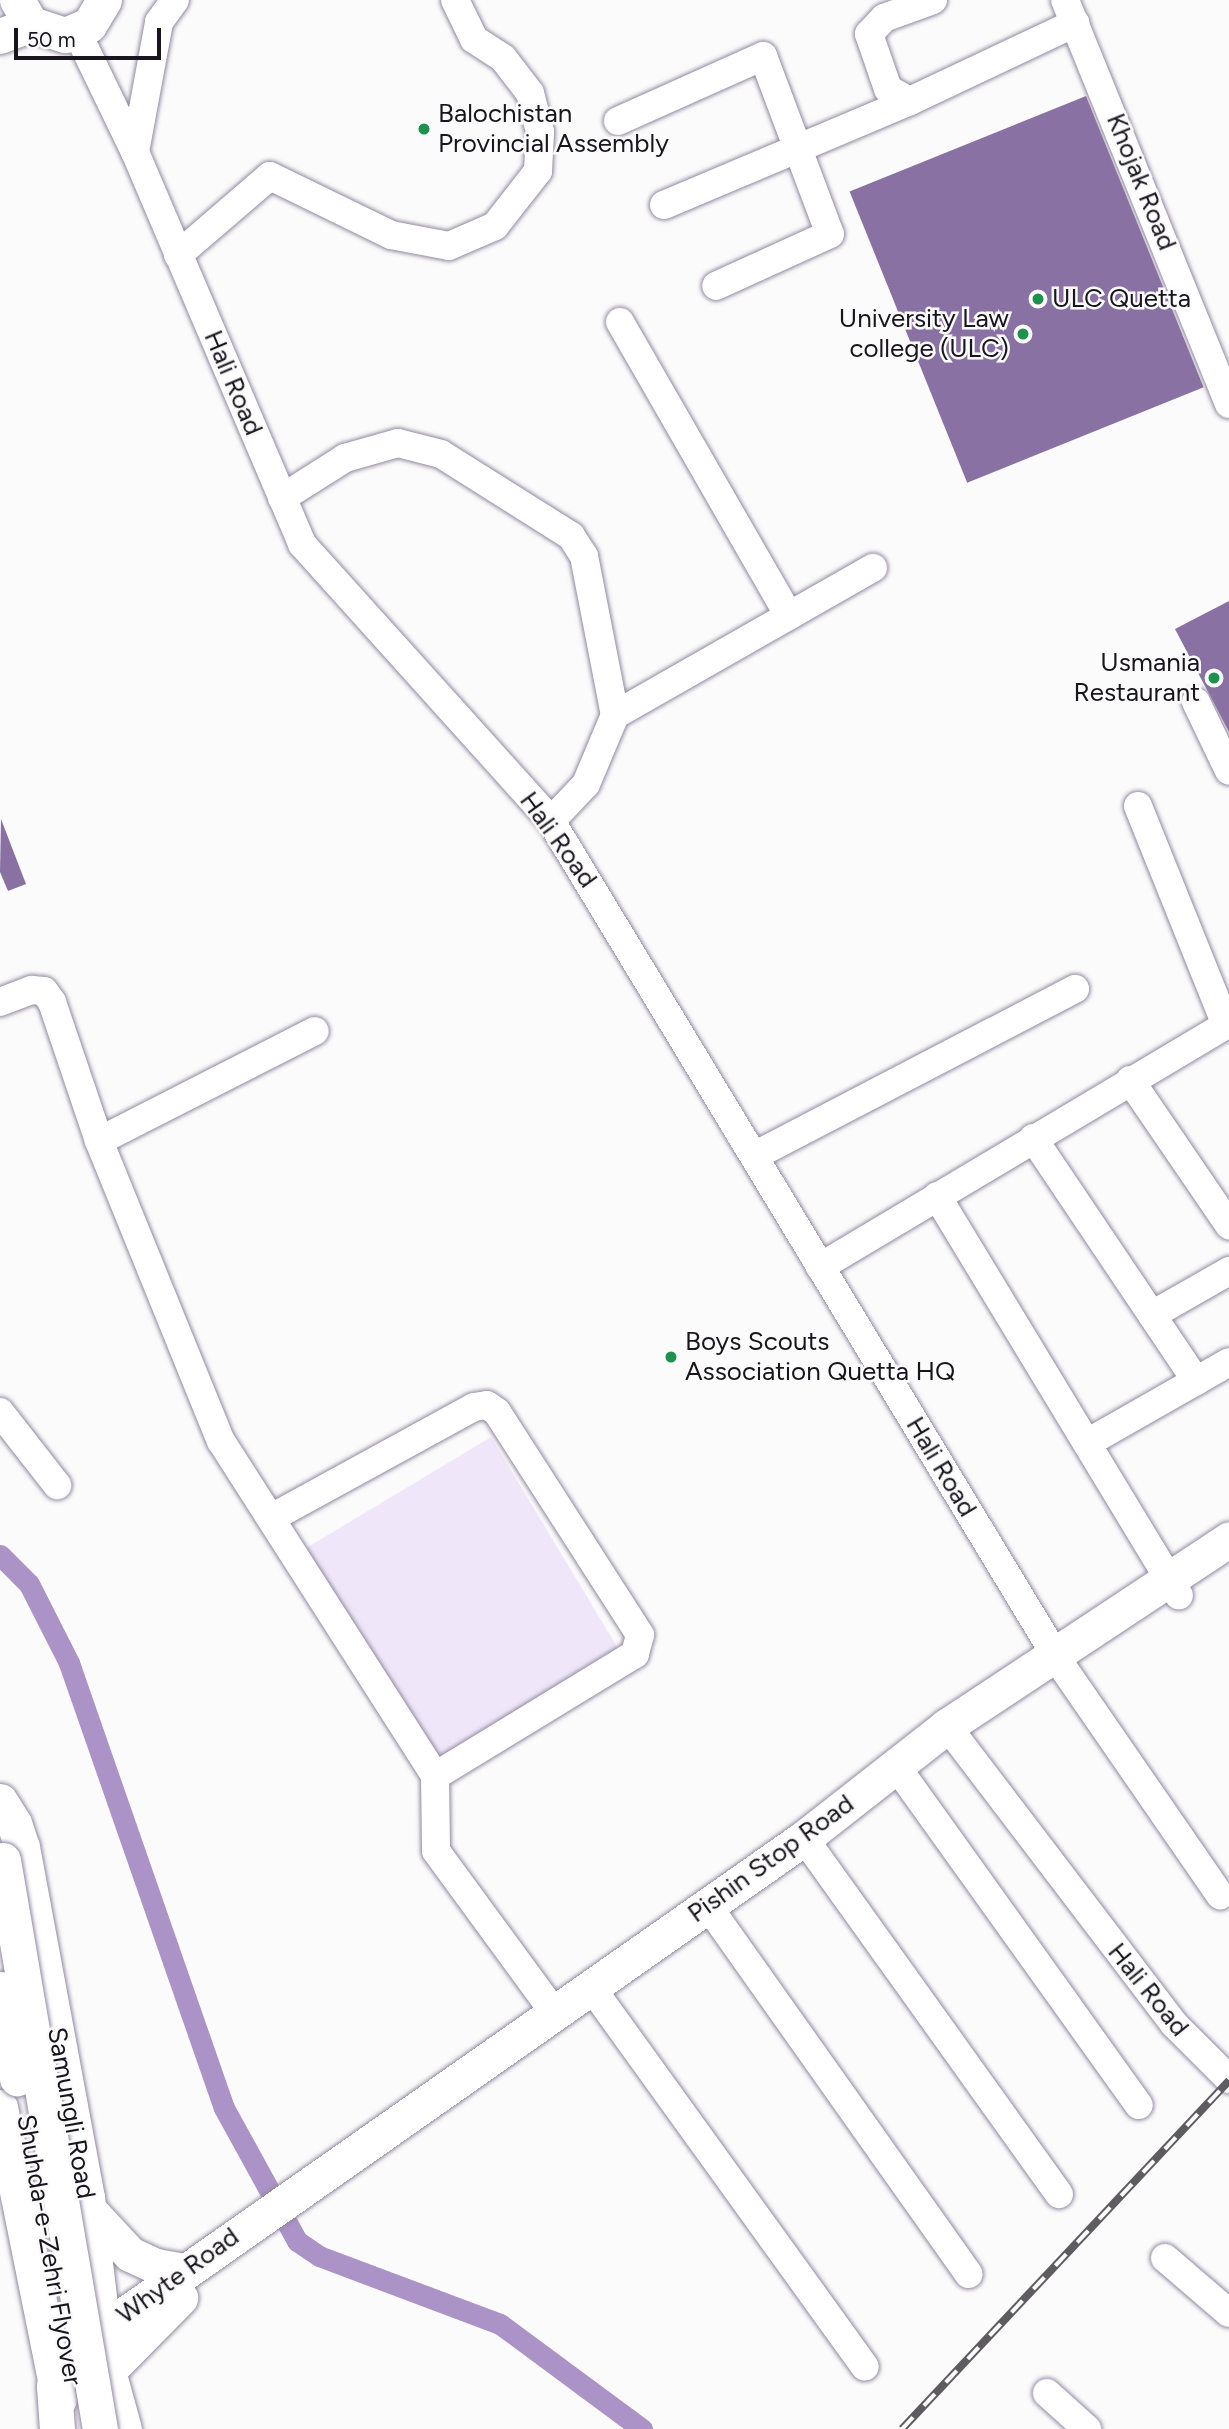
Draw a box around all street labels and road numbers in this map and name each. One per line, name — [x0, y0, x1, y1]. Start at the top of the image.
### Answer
street label: Khojak Road — [1099, 109, 1183, 255]
street label: Hali Road — [197, 326, 269, 440]
street label: Hali Road — [513, 786, 603, 894]
street label: Hali Road — [899, 1411, 983, 1523]
street label: Pishin Stop Road — [682, 1788, 860, 1930]
street label: Hali Road — [1101, 1937, 1195, 2043]
street label: Samungli Road — [41, 2025, 101, 2201]
street label: Shuhda-e-Zehri Flyover — [10, 2112, 88, 2388]
street label: Whyte Road — [111, 2221, 245, 2331]

